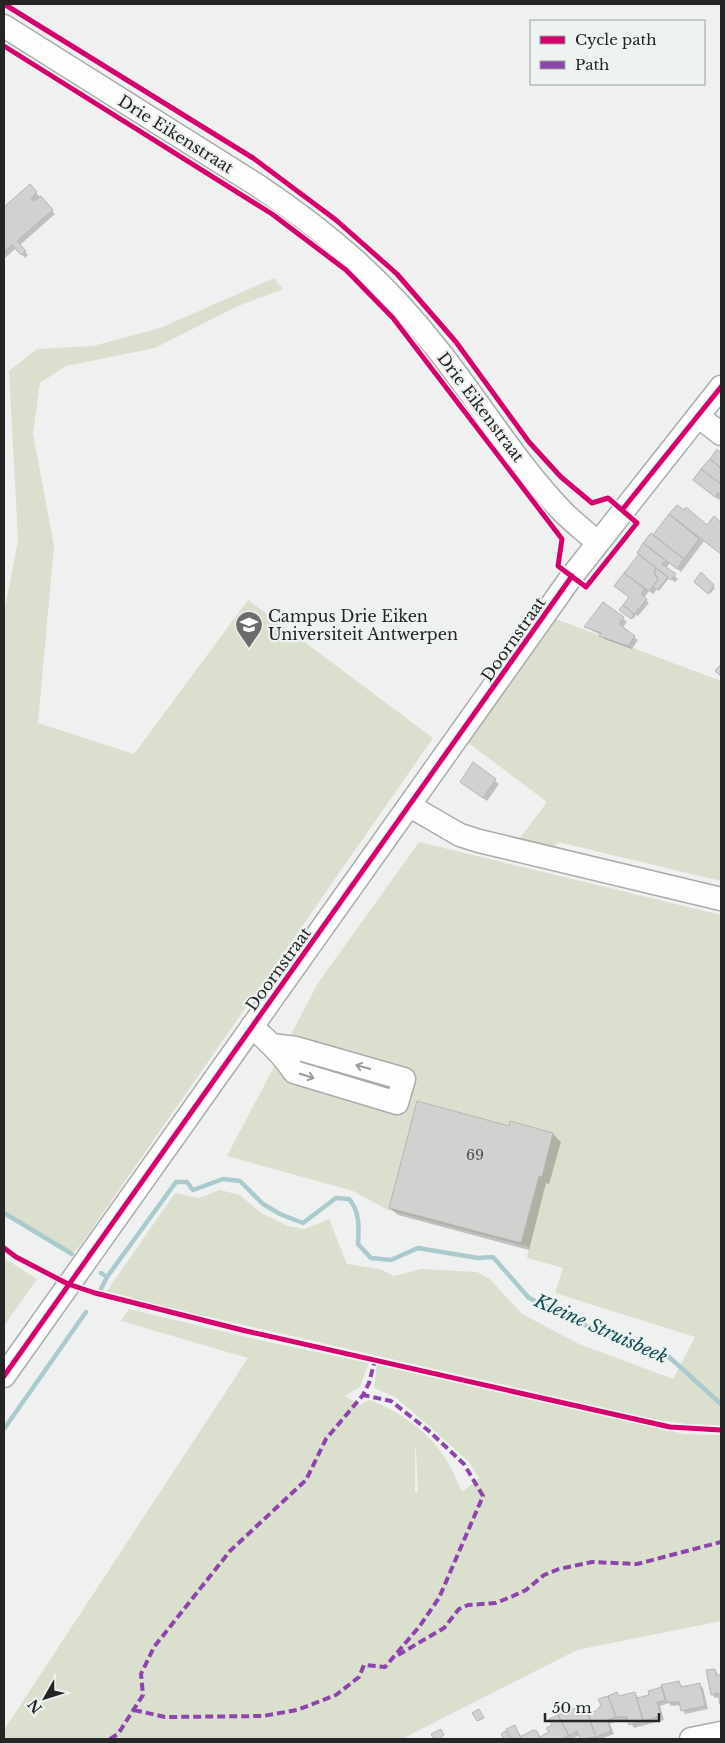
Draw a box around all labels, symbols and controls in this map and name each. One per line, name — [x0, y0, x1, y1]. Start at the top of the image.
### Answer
legend — [530, 20, 705, 85]
text: Cycle path — [575, 30, 657, 49]
text: Path — [575, 55, 609, 74]
street label: Drie Eikenstraat — [115, 90, 237, 178]
street label: Drie Eikenstraat — [433, 348, 529, 466]
street label: Doornstraat — [477, 593, 549, 685]
place label: Campus Drie Eiken Universiteit Antwerpen — [268, 606, 458, 644]
school or university icon: Campus Drie Eiken Universiteit Antwerpen — [234, 610, 264, 649]
street label: Doornstraat — [241, 923, 315, 1015]
one-way arrow — [355, 1062, 371, 1071]
one-way arrow — [298, 1072, 314, 1082]
house number: 69 — [466, 1146, 484, 1164]
water label: Kleine Struisbeek — [530, 1289, 671, 1368]
north arrow — [20, 1673, 70, 1723]
scale bar — [545, 1690, 659, 1722]
text: N — [24, 1695, 46, 1717]
text: 50 m — [552, 1698, 592, 1717]

